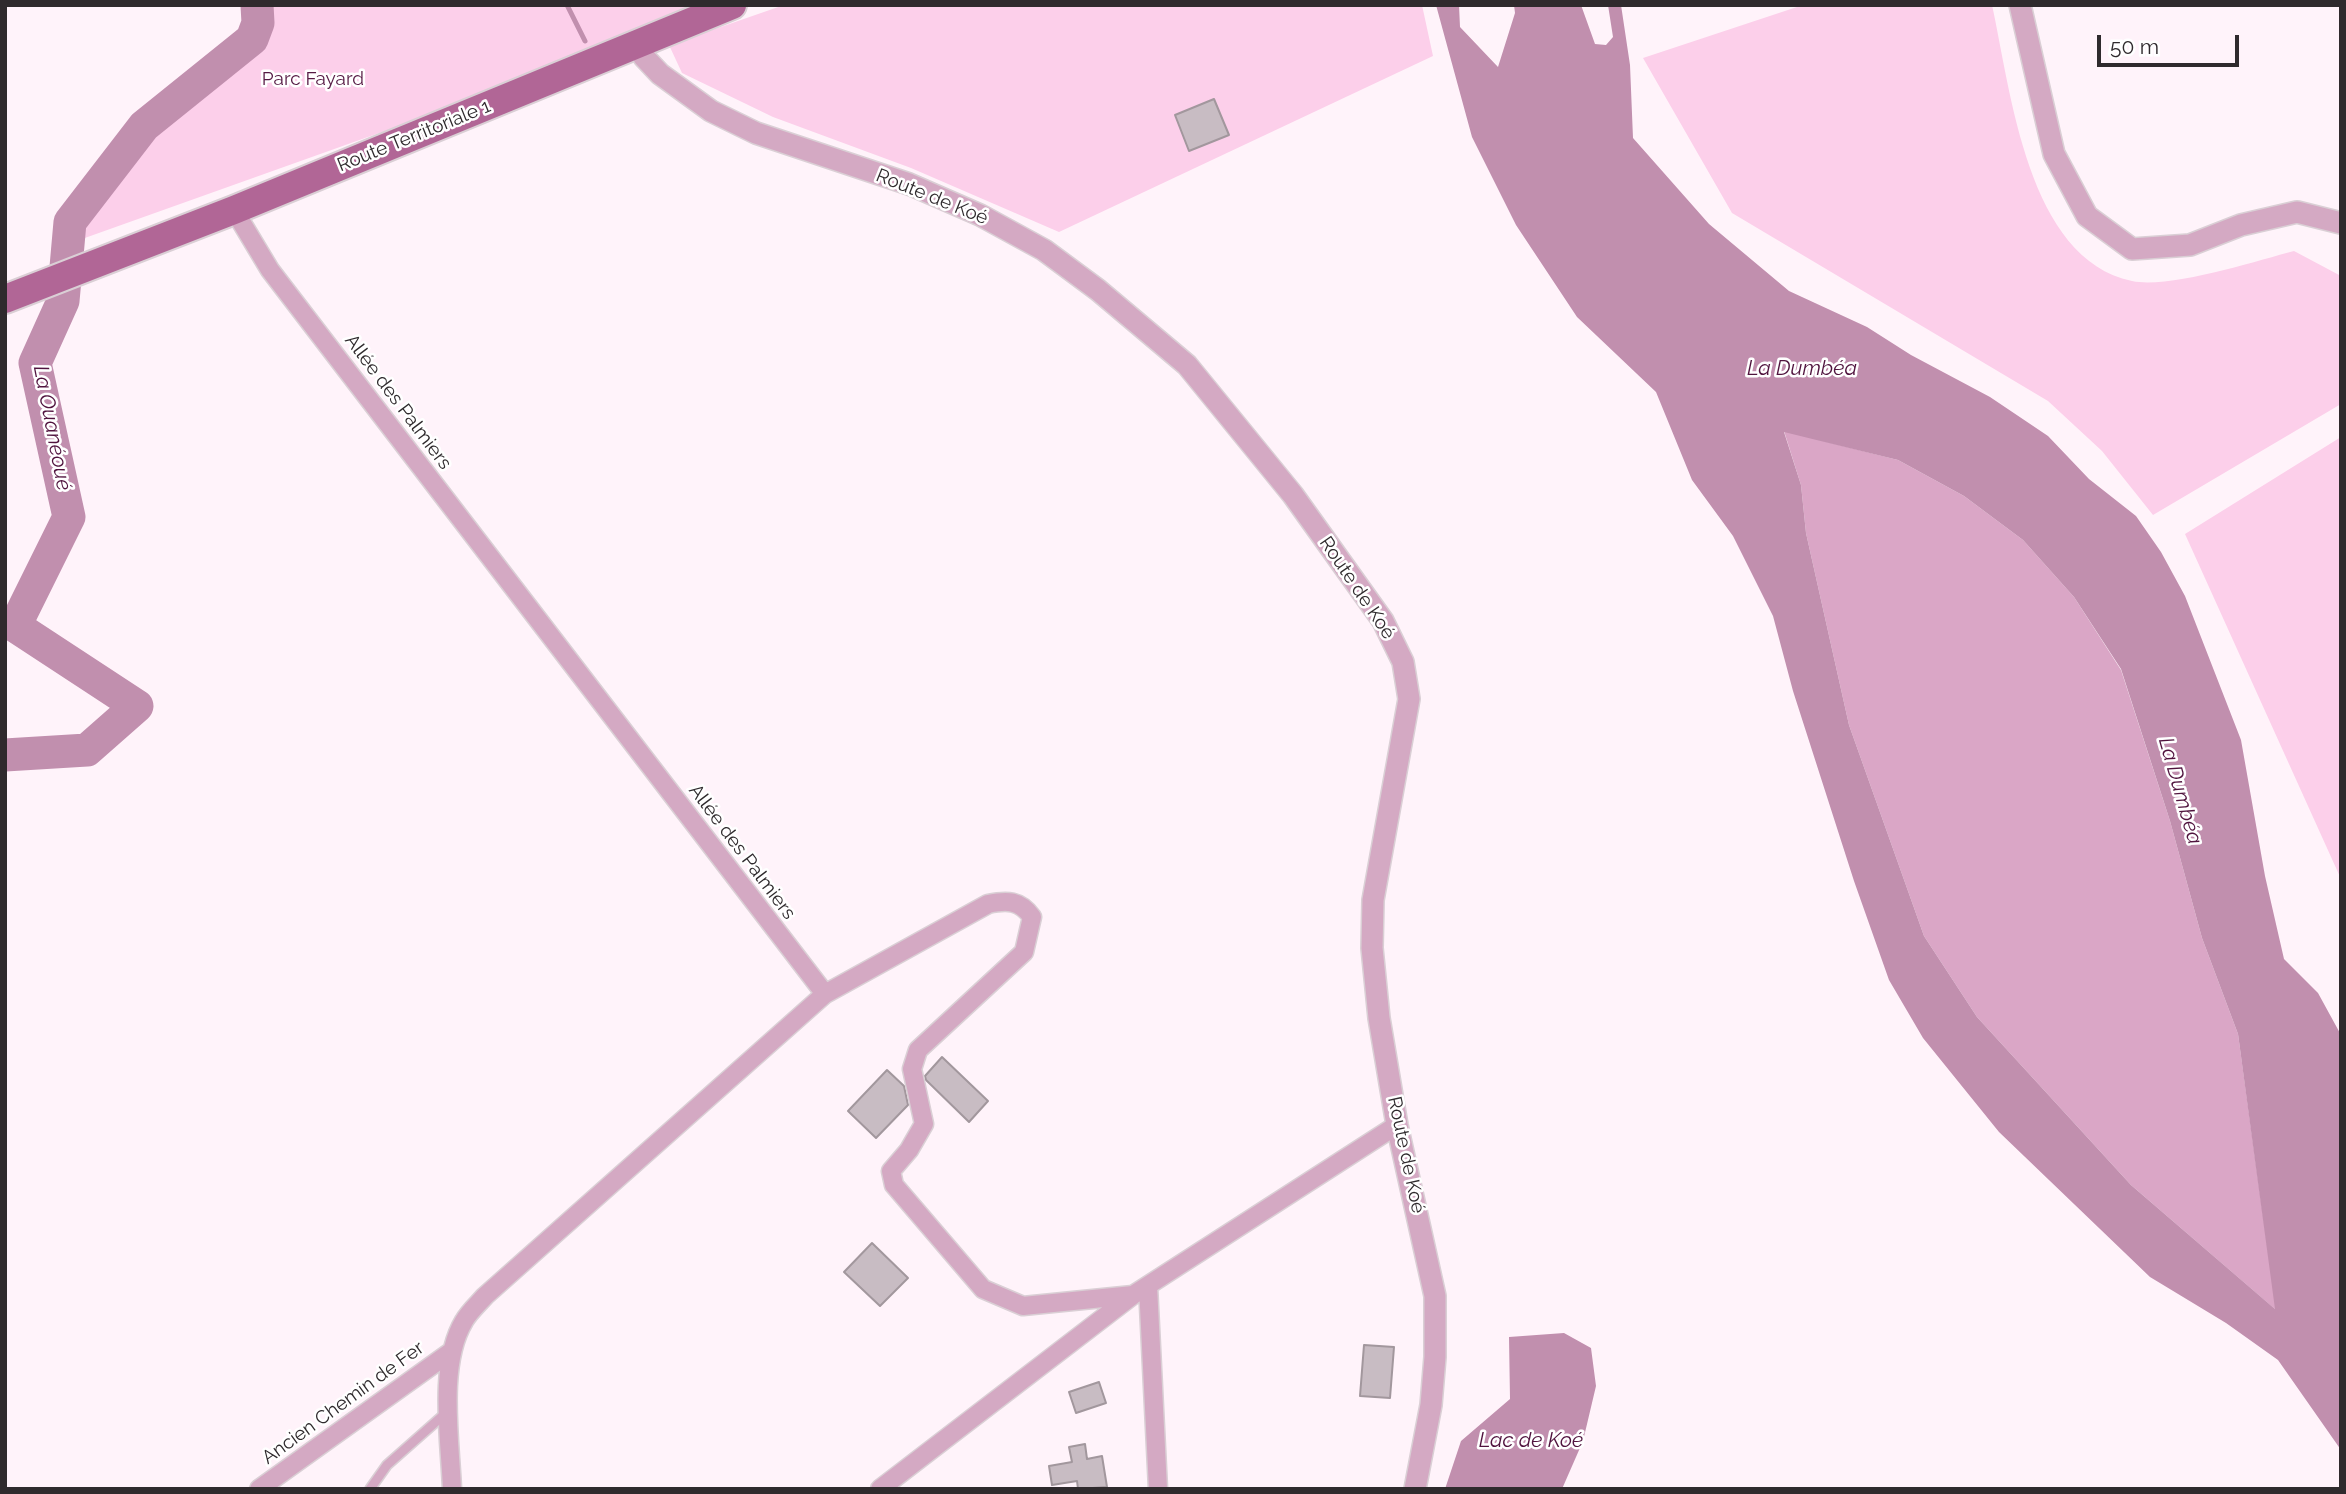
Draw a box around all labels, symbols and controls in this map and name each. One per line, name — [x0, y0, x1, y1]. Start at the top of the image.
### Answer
scale bar — [2101, 21, 2243, 65]
text: 50 m — [2110, 34, 2159, 59]
park label: Parc Fayard — [262, 68, 364, 90]
street label: Route Territoriale 1 — [334, 95, 494, 177]
street label: Route de Koé — [873, 164, 991, 230]
street label: Allée des Palmiers — [340, 330, 456, 474]
water label: La Dumbéa — [1747, 356, 1857, 382]
water label: La Ouanéoué — [28, 363, 76, 493]
street label: Route de Koé — [1314, 532, 1400, 644]
water label: La Dumbéa — [2153, 735, 2207, 847]
street label: Allée des Palmiers — [684, 780, 800, 924]
street label: Route de Koé — [1383, 1095, 1429, 1215]
street label: Ancien Chemin de Fer — [258, 1337, 428, 1469]
water label: Lac de Koé — [1479, 1428, 1583, 1454]

